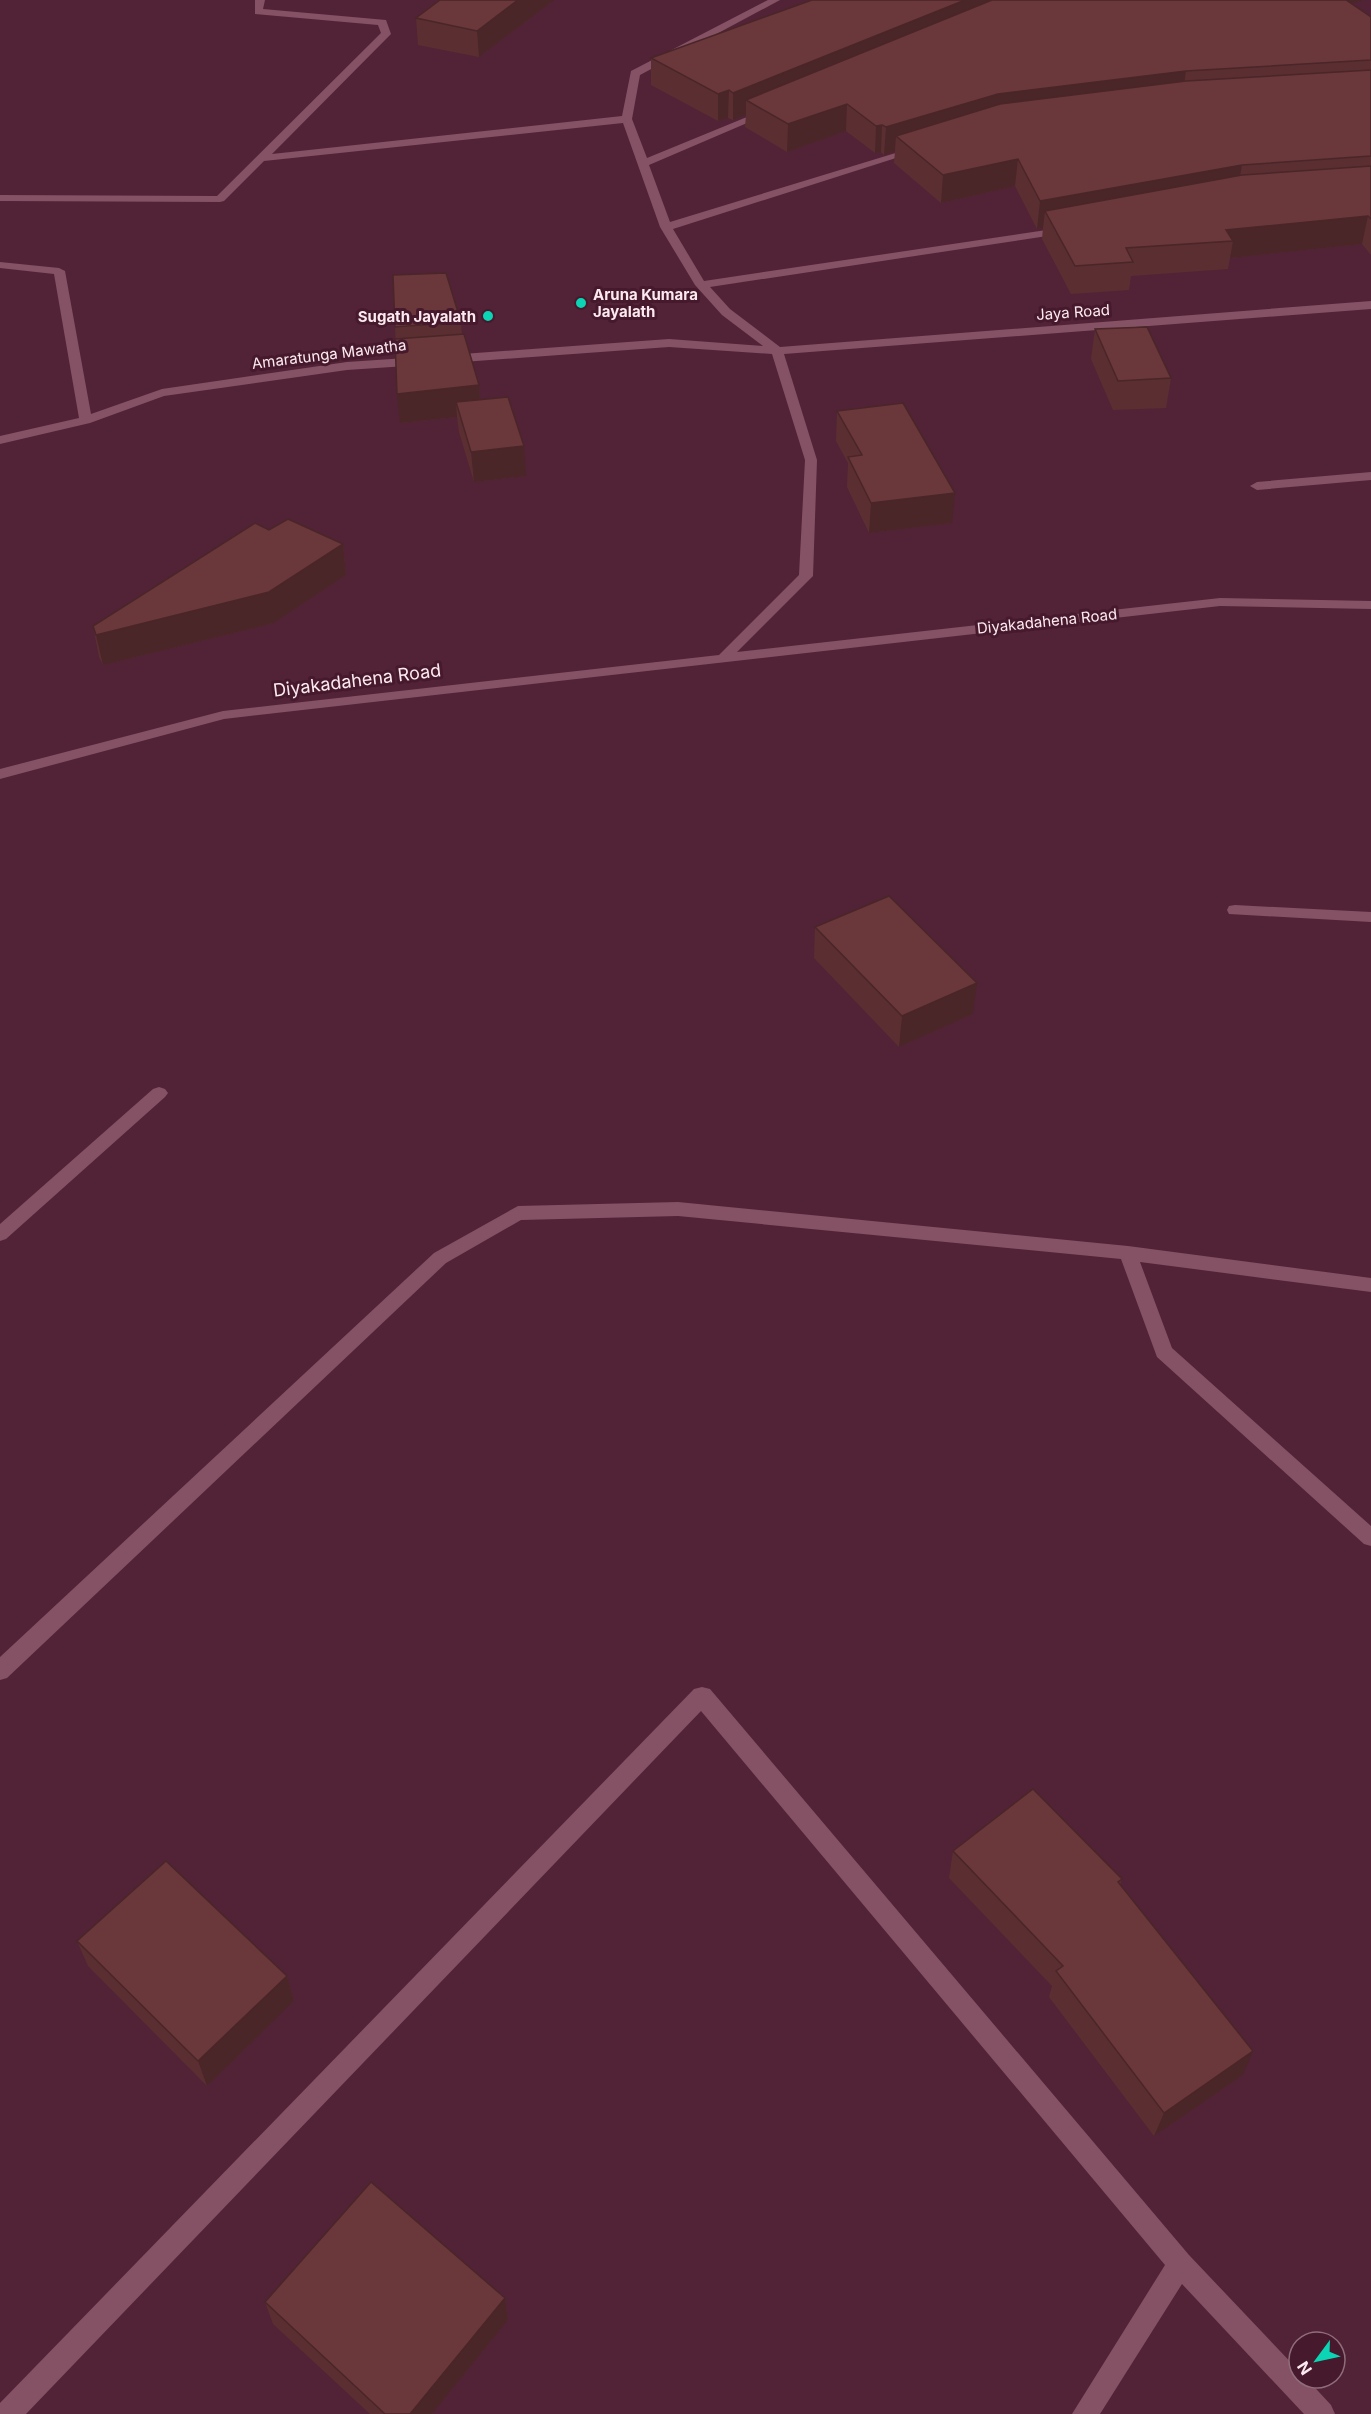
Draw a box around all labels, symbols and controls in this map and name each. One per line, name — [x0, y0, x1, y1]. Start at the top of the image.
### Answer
place label: Aruna Kumara Jayalath — [593, 285, 698, 321]
marker: Aruna Kumara Jayalath — [574, 296, 588, 310]
street label: Jaya Road — [1035, 300, 1111, 324]
place label: Sugath Jayalath — [358, 307, 476, 326]
marker: Sugath Jayalath — [481, 309, 495, 323]
street label: Amaratunga Mawatha — [251, 335, 407, 373]
street label: Diyakadahena Road — [976, 604, 1118, 638]
street label: Diyakadahena Road — [272, 659, 442, 701]
north arrow — [1287, 2330, 1347, 2390]
text: N — [1293, 2358, 1316, 2379]

